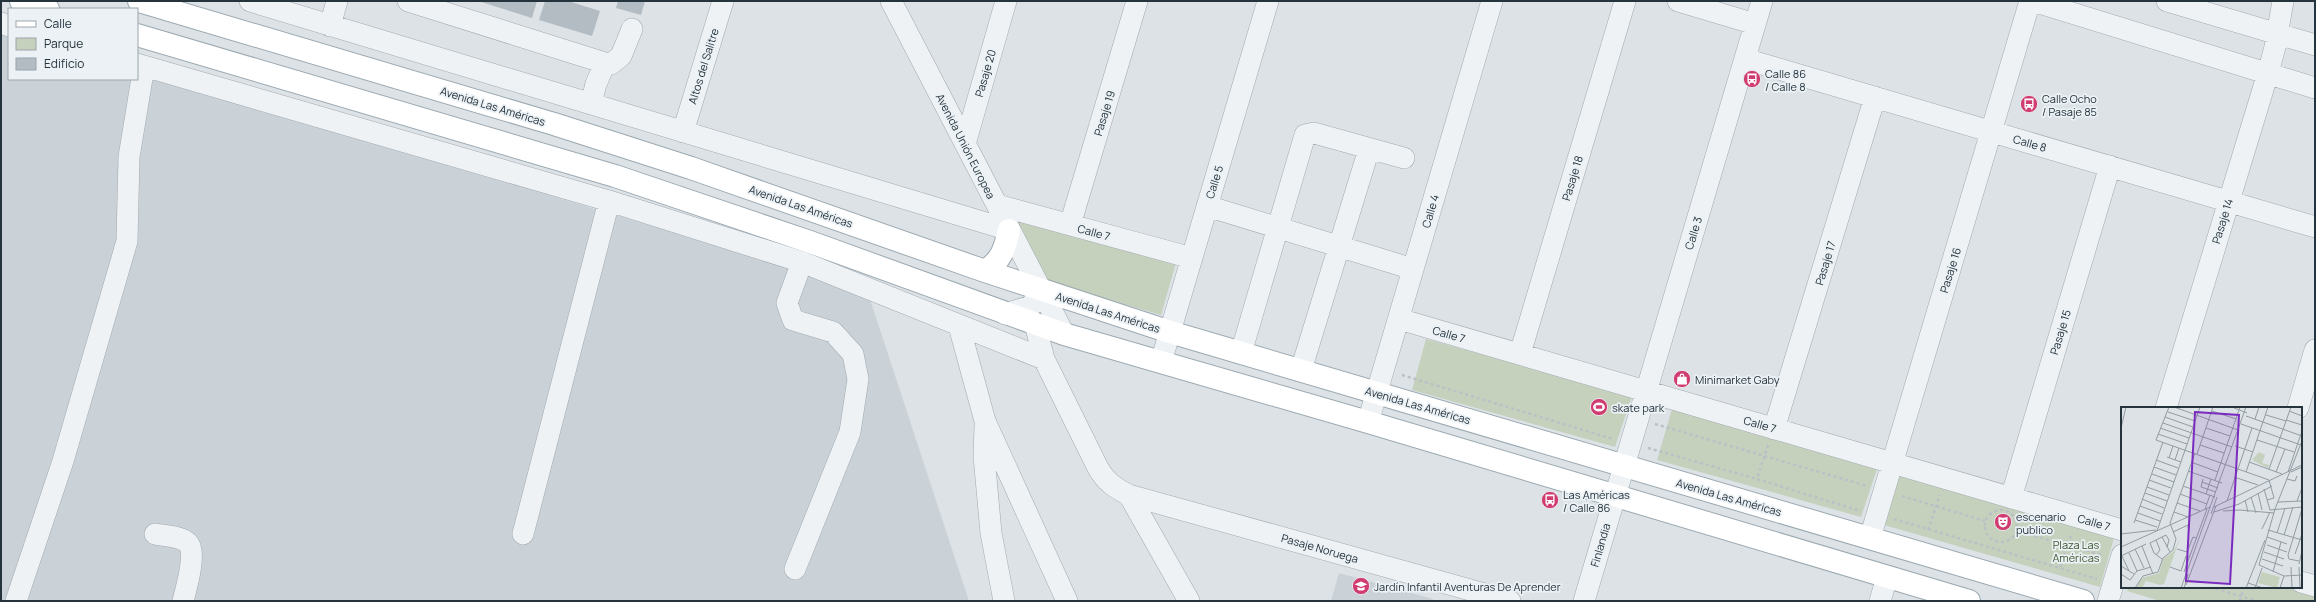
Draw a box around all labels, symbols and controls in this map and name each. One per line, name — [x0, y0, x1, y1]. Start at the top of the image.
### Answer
legend — [8, 8, 138, 80]
text: Calle — [44, 15, 72, 32]
street label: Altos del Salitre — [684, 26, 722, 106]
text: Parque — [44, 35, 83, 52]
street label: Pasaje 20 — [971, 48, 999, 98]
text: Edificio — [44, 55, 84, 72]
place label: Calle 86 / Calle 8 — [1765, 66, 1806, 94]
bus stop icon: Calle 86 / Calle 8 — [1742, 69, 1762, 89]
street label: Avenida Las Américas — [439, 83, 548, 129]
street label: Pasaje 19 — [1090, 88, 1118, 138]
street label: Avenida Unión Europea — [933, 91, 999, 201]
place label: Calle Ocho / Pasaje 85 — [2042, 91, 2097, 119]
bus stop icon: Calle Ocho / Pasaje 85 — [2019, 94, 2039, 114]
street label: Calle 8 — [2012, 131, 2048, 155]
street label: Pasaje 18 — [1558, 154, 1586, 202]
street label: Calle 5 — [1202, 163, 1226, 201]
street label: Avenida Las Américas — [747, 181, 855, 231]
street label: Calle 4 — [1418, 192, 1442, 230]
street label: Pasaje 14 — [2208, 197, 2236, 245]
street label: Calle 3 — [1681, 215, 1705, 251]
street label: Calle 7 — [1076, 220, 1112, 244]
street label: Pasaje 17 — [1811, 239, 1839, 287]
street label: Pasaje 16 — [1936, 245, 1964, 295]
street label: Avenida Las Américas — [1054, 288, 1162, 336]
street label: Pasaje 15 — [2046, 308, 2074, 356]
street label: Calle 7 — [1431, 322, 1467, 346]
shop icon: Minimarket Gaby — [1672, 369, 1692, 389]
place label: Minimarket Gaby — [1695, 372, 1780, 387]
street label: Avenida Las Américas — [1364, 383, 1473, 427]
sports icon: skate park — [1589, 397, 1609, 417]
place label: skate park — [1612, 400, 1665, 415]
inset map — [2121, 407, 2302, 588]
street label: Calle 7 — [1742, 412, 1778, 436]
street label: Avenida Las Américas — [1675, 475, 1784, 519]
place label: Las Américas / Calle 86 — [1563, 487, 1630, 515]
bus stop icon: Las Américas / Calle 86 — [1540, 490, 1560, 510]
place label: escenario publico — [2016, 509, 2067, 537]
street label: Calle 7 — [2076, 510, 2112, 534]
theatre icon: escenario publico — [1993, 512, 2013, 532]
street label: Finlandia — [1587, 521, 1613, 569]
street label: Pasaje Noruega — [1280, 530, 1360, 566]
park label: Plaza Las Américas — [2052, 537, 2100, 565]
school or university icon: Jardín Infantil Aventuras De Aprender — [1351, 576, 1371, 596]
place label: Jardín Infantil Aventuras De Aprender — [1374, 579, 1561, 594]

